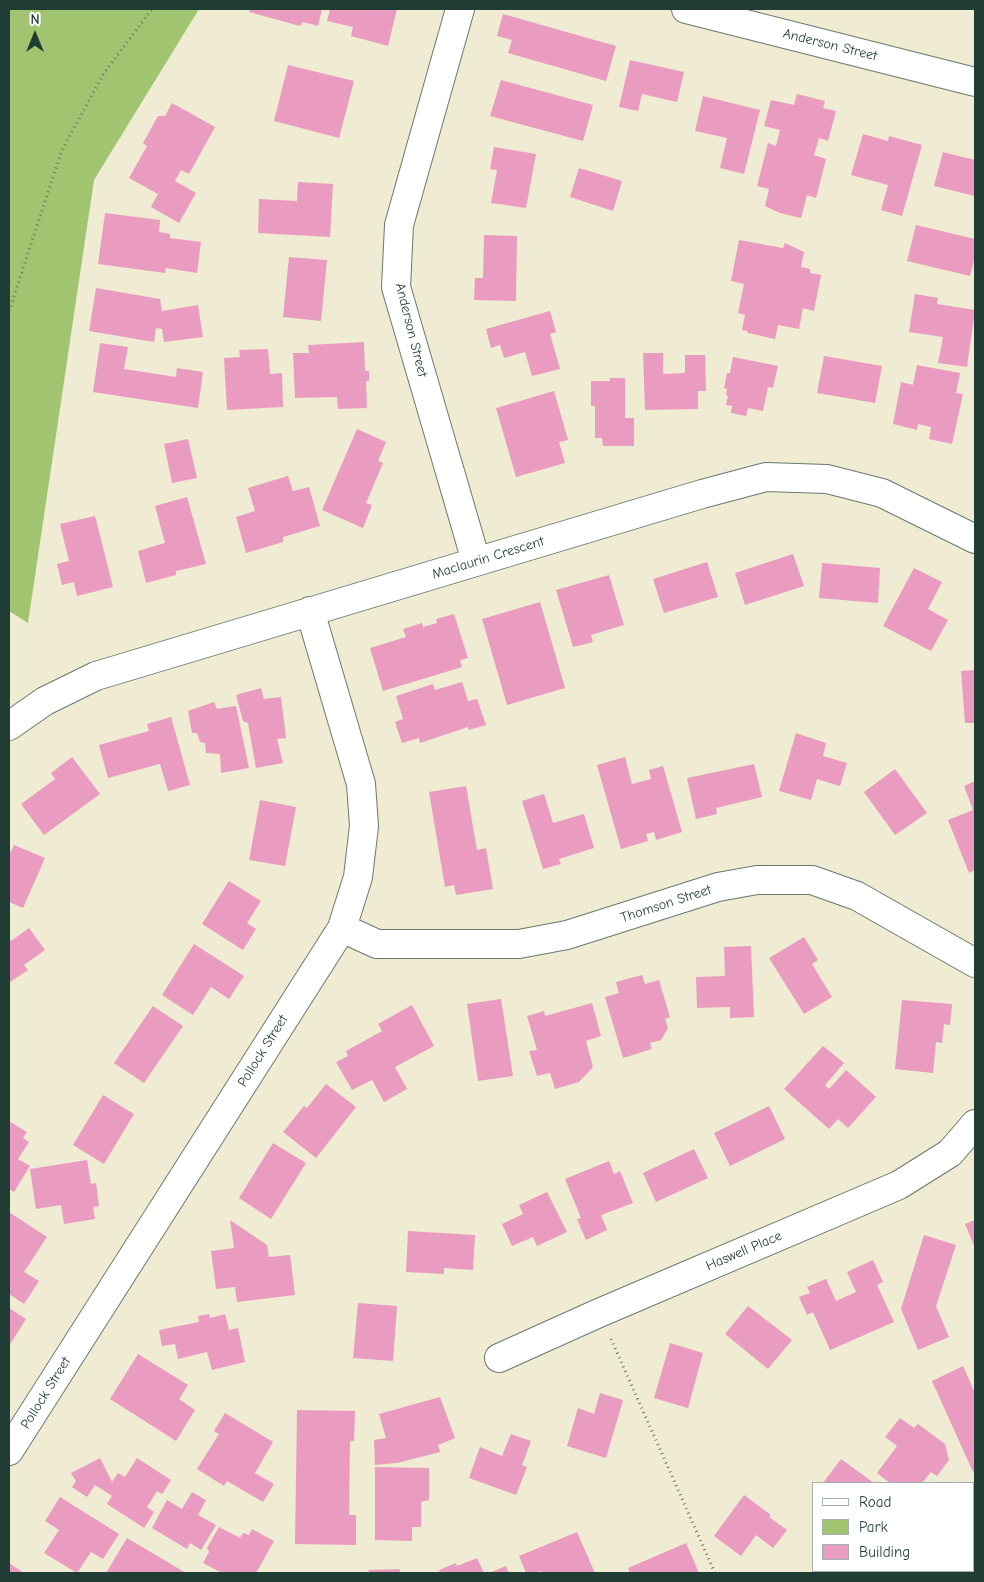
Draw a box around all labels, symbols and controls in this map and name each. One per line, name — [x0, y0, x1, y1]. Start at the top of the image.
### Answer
north arrow — [10, 10, 60, 60]
text: N — [30, 11, 40, 28]
street label: Anderson Street — [781, 25, 879, 65]
street label: Anderson Street — [391, 281, 431, 379]
street label: Maclaurin Crescent — [430, 533, 546, 583]
street label: Thomson Street — [618, 881, 714, 927]
street label: Pollock Street — [234, 1012, 292, 1090]
street label: Haswell Place — [703, 1227, 785, 1275]
street label: Pollock Street — [17, 1354, 75, 1432]
legend — [812, 1482, 974, 1572]
text: Road — [859, 1493, 891, 1511]
text: Park — [859, 1518, 888, 1536]
text: Building — [859, 1543, 910, 1561]

